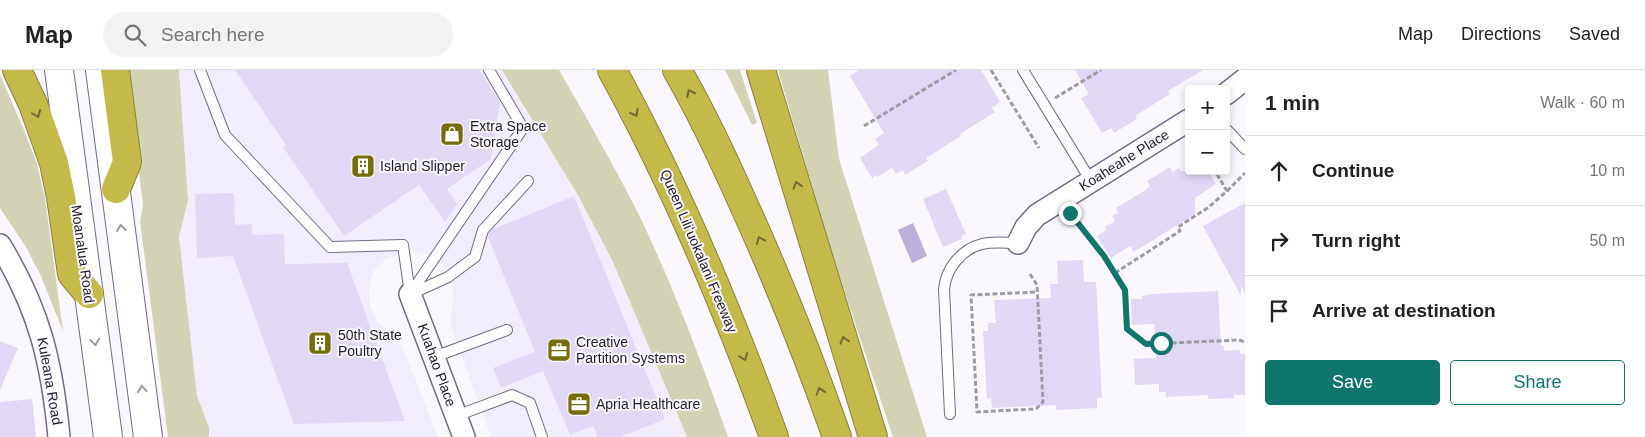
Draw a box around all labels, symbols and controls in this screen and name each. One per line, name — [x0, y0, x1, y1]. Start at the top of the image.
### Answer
search box — [103, 12, 453, 57]
text: Map — [25, 21, 73, 48]
icon: search — [121, 21, 149, 49]
text: Search here — [161, 24, 265, 45]
text: Map — [1398, 24, 1433, 44]
text: Directions — [1461, 24, 1541, 44]
text: Saved — [1569, 24, 1620, 44]
map controls — [1185, 85, 1230, 175]
button: + — [1185, 85, 1230, 130]
one-way arrow — [686, 90, 696, 99]
text: 1 min — [1265, 91, 1320, 114]
text: Walk · 60 m — [1540, 94, 1625, 111]
one-way arrow — [629, 108, 639, 117]
one-way arrow — [31, 110, 41, 118]
place label: Extra Space Storage — [470, 118, 546, 150]
shop icon: Extra Space Storage — [439, 121, 465, 147]
street label: Koaheahe Place — [1076, 126, 1172, 194]
button: − — [1185, 130, 1230, 175]
building icon: Island Slipper — [350, 153, 376, 179]
icon: ahead — [1265, 157, 1293, 185]
place label: Island Slipper — [380, 158, 465, 174]
text: Continue — [1312, 160, 1394, 181]
text: 10 m — [1589, 162, 1625, 179]
street label: Queen Liliʻuokalani Freeway — [657, 167, 741, 335]
one-way arrow — [792, 181, 802, 189]
route end — [1059, 202, 1082, 225]
street label: Moanalua Road — [68, 204, 98, 304]
one-way arrow — [116, 223, 127, 231]
icon: right — [1265, 227, 1293, 255]
text: Turn right — [1312, 230, 1400, 251]
text: 50 m — [1589, 232, 1625, 249]
one-way arrow — [755, 236, 766, 245]
icon: arrive — [1265, 297, 1293, 325]
text: Arrive at destination — [1312, 300, 1496, 321]
street label: Kuahao Place — [415, 321, 459, 409]
place label: 50th State Poultry — [338, 327, 402, 359]
building icon: 50th State Poultry — [307, 330, 333, 356]
route start — [1150, 332, 1173, 355]
place label: Creative Partition Systems — [576, 334, 685, 366]
street label: Kuleana Road — [34, 336, 66, 426]
one-way arrow — [840, 336, 850, 345]
office icon: Creative Partition Systems — [546, 337, 572, 363]
one-way arrow — [89, 339, 100, 347]
one-way arrow — [738, 352, 748, 361]
button: Save — [1265, 360, 1440, 405]
button: Share — [1450, 360, 1625, 405]
one-way arrow — [137, 384, 148, 392]
one-way arrow — [816, 387, 826, 396]
office icon: Apria Healthcare — [566, 391, 592, 417]
place label: Apria Healthcare — [596, 396, 700, 412]

